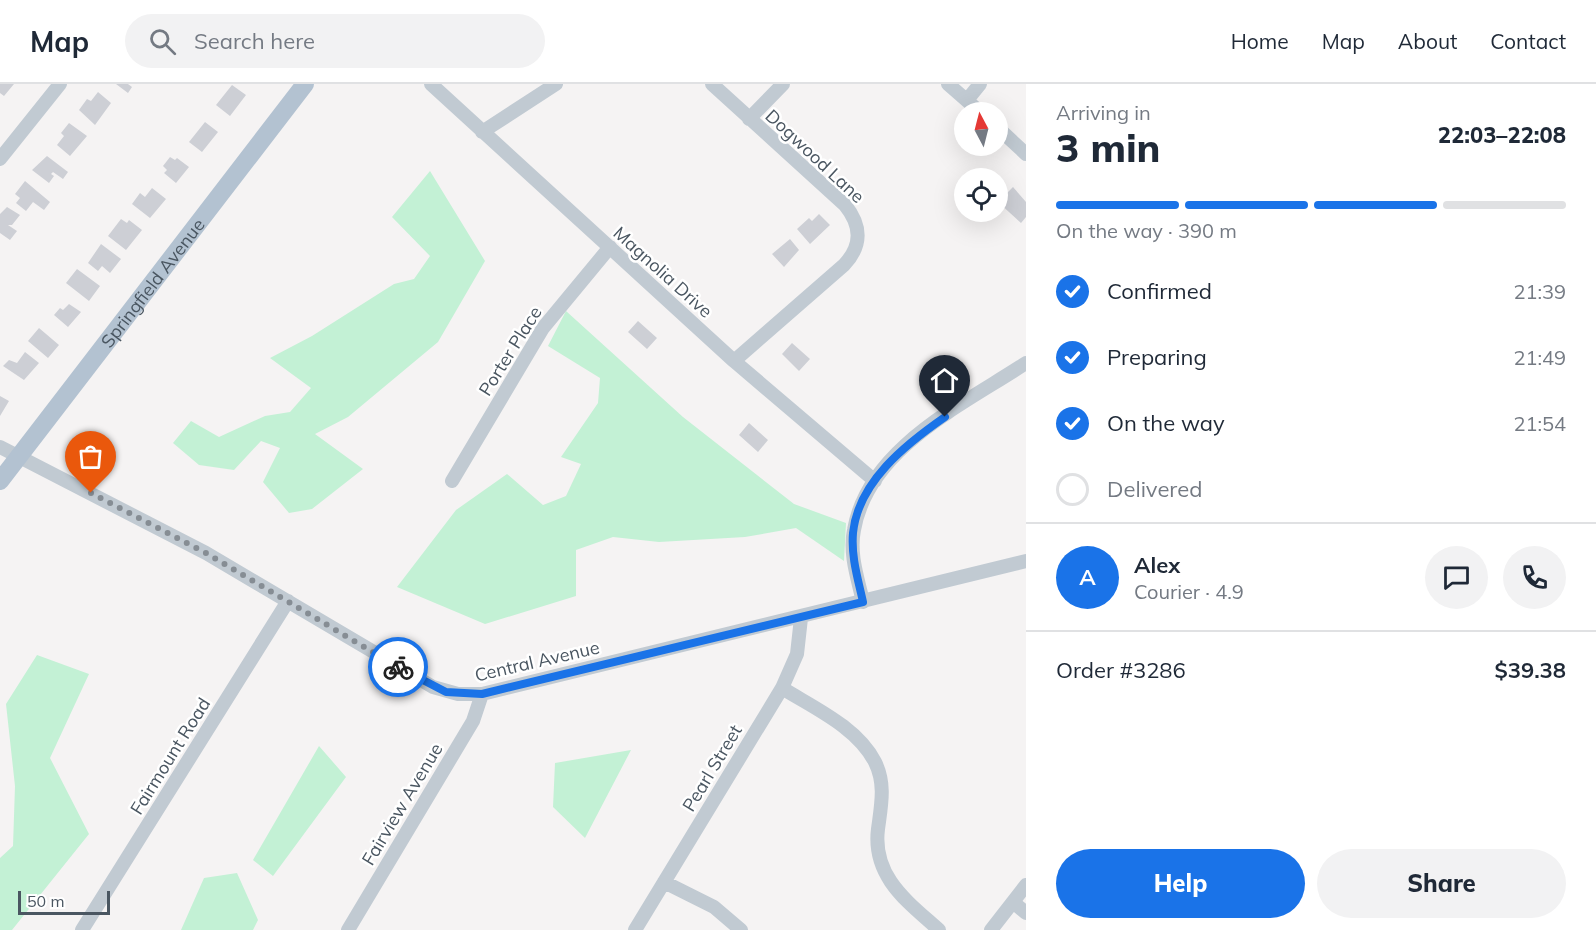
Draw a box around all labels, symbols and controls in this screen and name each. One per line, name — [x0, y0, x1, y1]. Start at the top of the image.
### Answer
search box — [125, 14, 545, 68]
text: Map — [30, 24, 89, 59]
icon: search — [146, 25, 179, 58]
text: Search here — [194, 27, 315, 55]
text: Home — [1231, 28, 1289, 54]
text: Map — [1322, 28, 1365, 54]
text: About — [1398, 28, 1457, 54]
text: Contact — [1490, 28, 1566, 54]
text: Arriving in — [1056, 100, 1151, 125]
north arrow — [954, 102, 1008, 156]
map controls — [954, 102, 1008, 222]
street label: Dogwood Lane — [761, 104, 869, 208]
text: 22:03–22:08 — [1438, 121, 1566, 149]
text: 3 min — [1056, 123, 1161, 172]
button: locate — [954, 168, 1008, 222]
street label: Springfield Avenue — [95, 213, 209, 352]
text: On the way · 390 m — [1056, 218, 1237, 243]
street label: Magnolia Drive — [609, 221, 717, 323]
icon: check — [1056, 275, 1089, 308]
text: Confirmed — [1107, 277, 1212, 305]
text: 21:39 — [1513, 279, 1566, 304]
street label: Porter Place — [473, 302, 547, 400]
icon: check — [1056, 341, 1089, 374]
text: Preparing — [1107, 343, 1207, 371]
text: 21:49 — [1513, 345, 1566, 370]
pin — [919, 355, 970, 417]
icon: home — [928, 364, 961, 397]
icon: check — [1056, 407, 1089, 440]
text: On the way — [1107, 409, 1225, 437]
text: 21:54 — [1513, 411, 1566, 436]
pin — [65, 431, 116, 493]
icon: bag — [74, 440, 107, 473]
text: Delivered — [1107, 475, 1202, 503]
button: chat — [1425, 546, 1488, 609]
button: phone — [1503, 546, 1566, 609]
text: Alex — [1134, 551, 1180, 579]
text: A — [1079, 563, 1096, 591]
text: Courier · 4.9 — [1134, 579, 1244, 604]
street label: Central Avenue — [472, 635, 602, 687]
courier — [368, 637, 428, 697]
icon: bike — [382, 651, 415, 684]
text: Order #3286 — [1056, 656, 1186, 684]
text: $39.38 — [1495, 656, 1566, 684]
street label: Fairmount Road — [125, 693, 215, 819]
street label: Pearl Street — [677, 720, 747, 816]
street label: Fairview Avenue — [356, 739, 448, 869]
button: Help — [1056, 849, 1305, 918]
button: Share — [1317, 849, 1566, 918]
scale bar — [18, 888, 110, 916]
text: 50 m — [27, 891, 64, 911]

